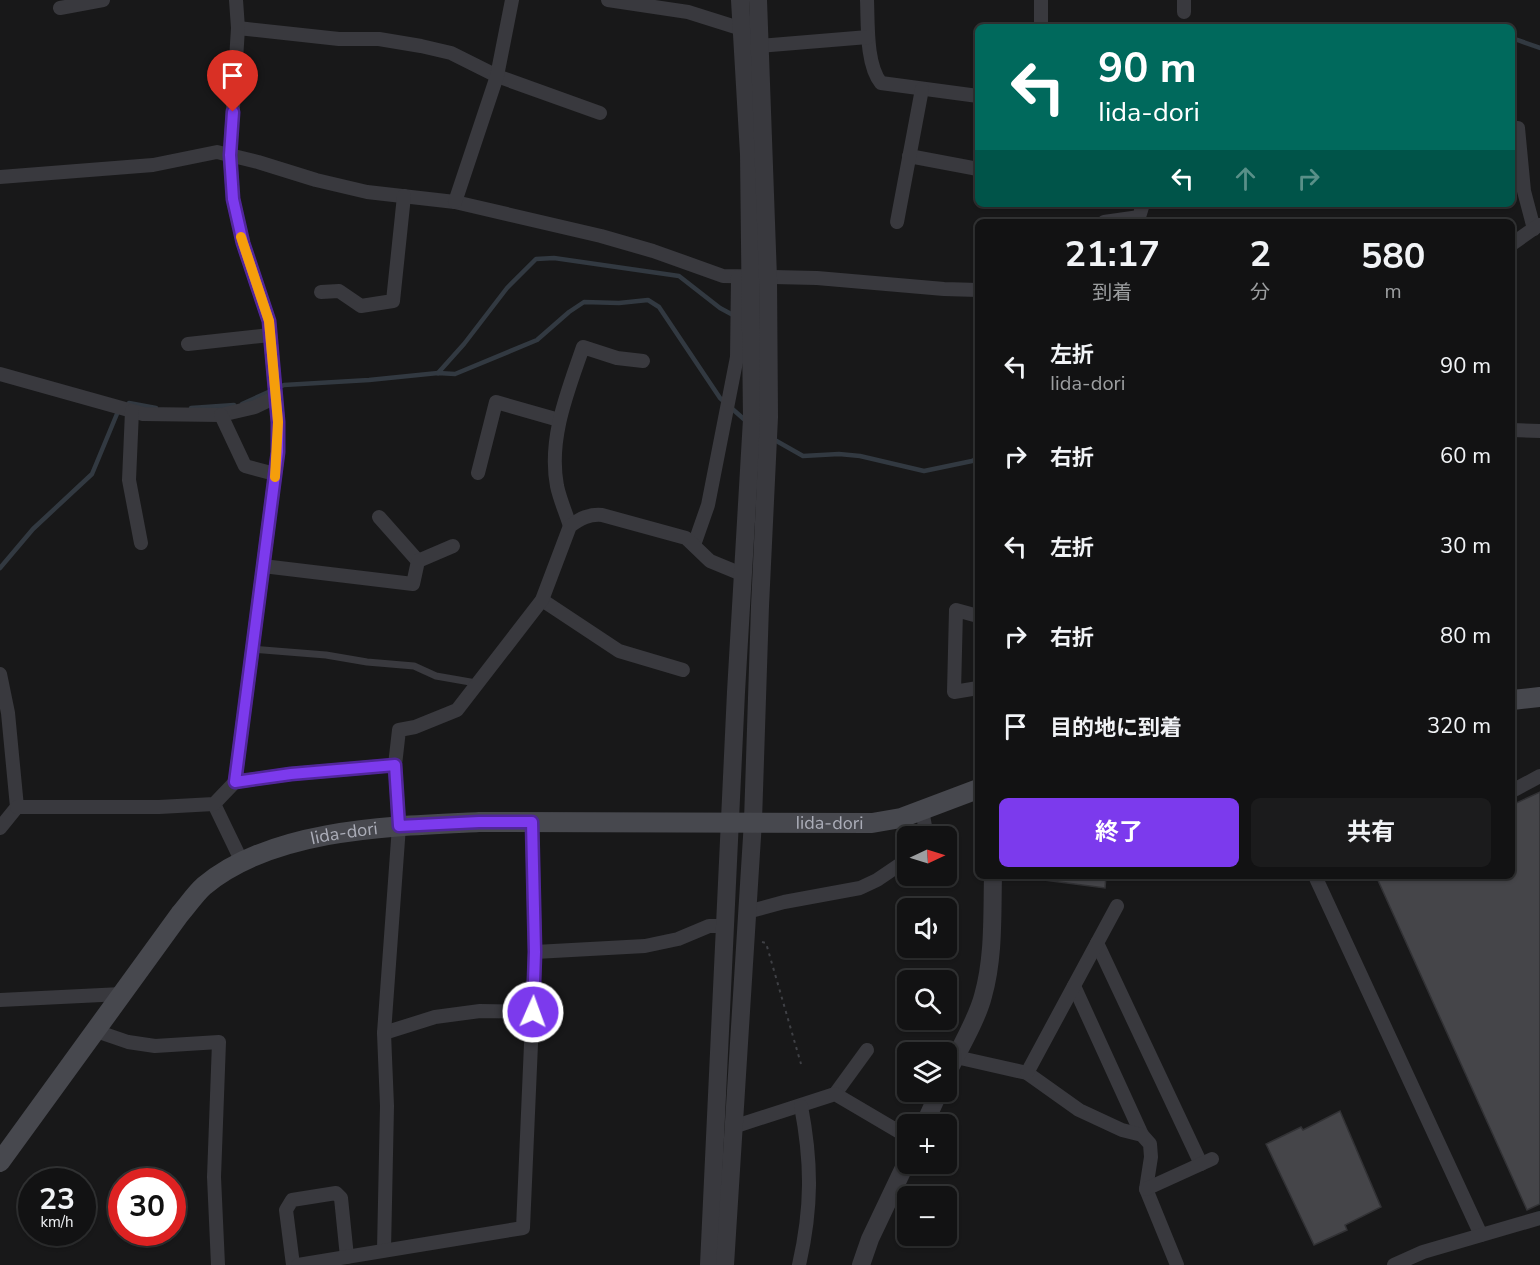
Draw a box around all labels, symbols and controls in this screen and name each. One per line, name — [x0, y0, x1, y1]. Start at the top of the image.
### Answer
text: 90 m — [1098, 40, 1197, 97]
icon: left — [999, 48, 1077, 126]
pin — [207, 50, 258, 112]
icon: arrive — [216, 59, 249, 92]
text: Iida-dori — [1098, 94, 1200, 131]
icon: left — [1166, 162, 1199, 195]
icon: ahead — [1229, 162, 1262, 195]
icon: right — [1292, 162, 1325, 195]
text: 21:17 — [1065, 230, 1160, 279]
text: 2 — [1249, 230, 1271, 279]
text: 580 — [1361, 232, 1425, 281]
text: m — [1384, 278, 1402, 305]
text: 到着 — [1092, 279, 1132, 306]
text: 分 — [1250, 279, 1270, 306]
text: 左折 — [1050, 340, 1094, 370]
icon: left — [999, 350, 1032, 383]
text: 90 m — [1440, 351, 1491, 381]
text: Iida-dori — [1050, 370, 1125, 397]
icon: right — [999, 440, 1032, 473]
text: 60 m — [1440, 441, 1491, 471]
text: 右折 — [1050, 443, 1094, 473]
icon: left — [999, 530, 1032, 563]
text: 30 m — [1440, 531, 1491, 561]
text: 左折 — [1050, 533, 1094, 563]
icon: right — [999, 620, 1032, 653]
text: 80 m — [1440, 621, 1491, 651]
text: 右折 — [1050, 623, 1094, 653]
icon: arrive — [999, 710, 1032, 743]
text: 320 m — [1427, 711, 1491, 741]
text: 目的地に到着 — [1050, 713, 1182, 743]
button: 終了 — [999, 798, 1239, 867]
button: 共有 — [1251, 798, 1491, 867]
street label: Iida-dori — [795, 811, 863, 835]
street label: Iida-dori — [308, 816, 379, 850]
north arrow — [897, 826, 957, 886]
map controls — [897, 826, 957, 1246]
button: sound — [897, 898, 957, 958]
button: search — [897, 970, 957, 1030]
position arrow — [501, 980, 565, 1044]
button: layers — [897, 1042, 957, 1102]
button: + — [897, 1114, 957, 1174]
speed limit sign: 30 — [108, 1168, 186, 1246]
text: 23 — [39, 1179, 75, 1220]
button: − — [897, 1186, 957, 1246]
text: km/h — [40, 1212, 74, 1232]

